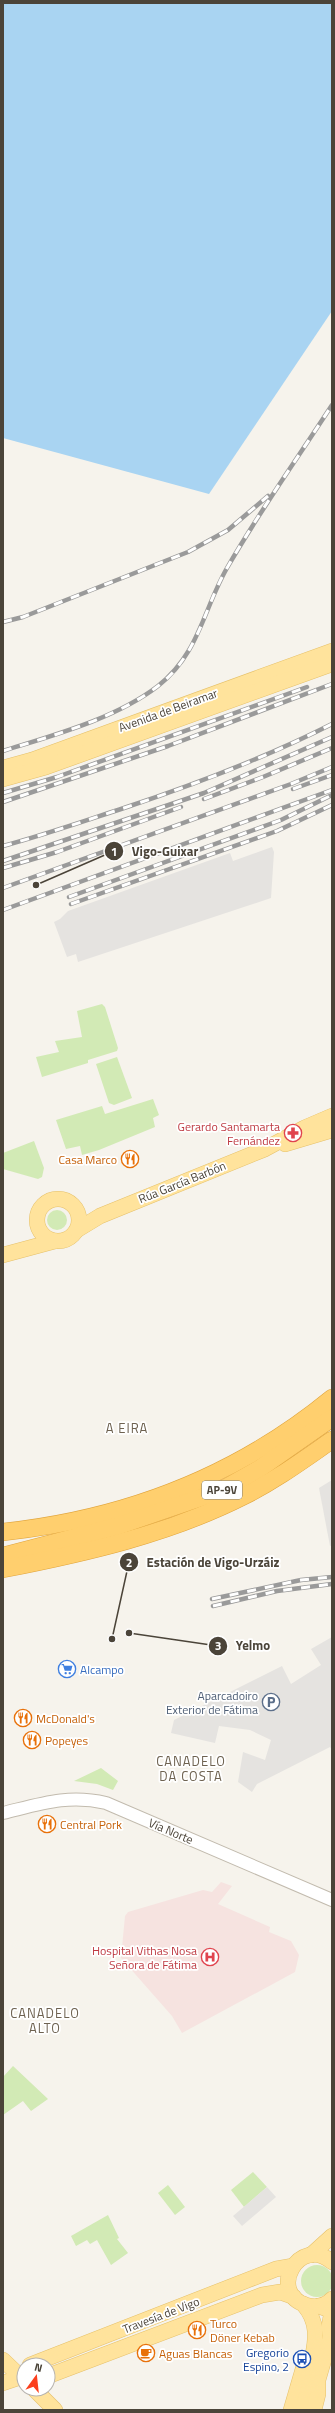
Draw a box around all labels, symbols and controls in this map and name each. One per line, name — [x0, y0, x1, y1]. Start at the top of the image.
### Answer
street label: Avenida de Beiramar — [116, 683, 220, 737]
callout: Vigo-Guixar — [104, 839, 206, 864]
text: Vigo-Guixar — [132, 841, 198, 861]
text: 1 — [111, 842, 117, 861]
place label: Gerardo Santamarta Fernández — [177, 1117, 280, 1150]
pharmacy icon: Gerardo Santamarta Fernández — [283, 1123, 303, 1143]
restaurant icon: Casa Marco — [120, 1149, 140, 1169]
place label: Casa Marco — [59, 1150, 117, 1169]
street label: Rúa García Barbón — [135, 1156, 229, 1208]
district label: A EIRA — [106, 1418, 148, 1438]
road number: AP-9V — [202, 1481, 242, 1499]
callout: Estación de Vigo-Urzáiz — [119, 1550, 287, 1575]
text: Estación de Vigo-Urzáiz — [147, 1552, 280, 1572]
text: 2 — [126, 1553, 132, 1572]
callout: Yelmo — [208, 1633, 278, 1658]
text: Yelmo — [236, 1635, 270, 1655]
text: 3 — [215, 1636, 221, 1655]
supermarket icon: Alcampo — [57, 1659, 77, 1679]
place label: Alcampo — [80, 1660, 124, 1679]
place label: Aparcadoiro Exterior de Fátima — [166, 1686, 258, 1719]
parking icon: Aparcadoiro Exterior de Fátima — [261, 1692, 281, 1712]
restaurant icon: McDonald's — [13, 1708, 33, 1728]
place label: McDonald's — [36, 1709, 95, 1728]
restaurant icon: Popeyes — [22, 1730, 42, 1750]
place label: Popeyes — [45, 1731, 88, 1750]
district label: CANADELO DA COSTA — [156, 1751, 226, 1786]
street label: Vía Norte — [146, 1813, 196, 1849]
restaurant icon: Central Pork — [37, 1814, 57, 1834]
place label: Central Pork — [60, 1815, 122, 1834]
place label: Hospital Vithas Nosa Señora de Fátima — [92, 1941, 197, 1974]
hospital icon: Hospital Vithas Nosa Señora de Fátima — [200, 1947, 220, 1967]
district label: CANADELO ALTO — [10, 2003, 80, 2038]
street label: Travesía de Vigo — [120, 2292, 202, 2338]
place label: Turco Döner Kebab — [210, 2314, 275, 2347]
restaurant icon: Turco Döner Kebab — [187, 2320, 207, 2340]
cafe icon: Aguas Blancas — [136, 2343, 156, 2363]
place label: Gregorio Espino, 2 — [243, 2343, 289, 2376]
place label: Aguas Blancas — [159, 2344, 233, 2363]
bus stop icon: Gregorio Espino, 2 — [292, 2349, 312, 2369]
north arrow — [16, 2357, 56, 2397]
text: N — [33, 2359, 44, 2376]

